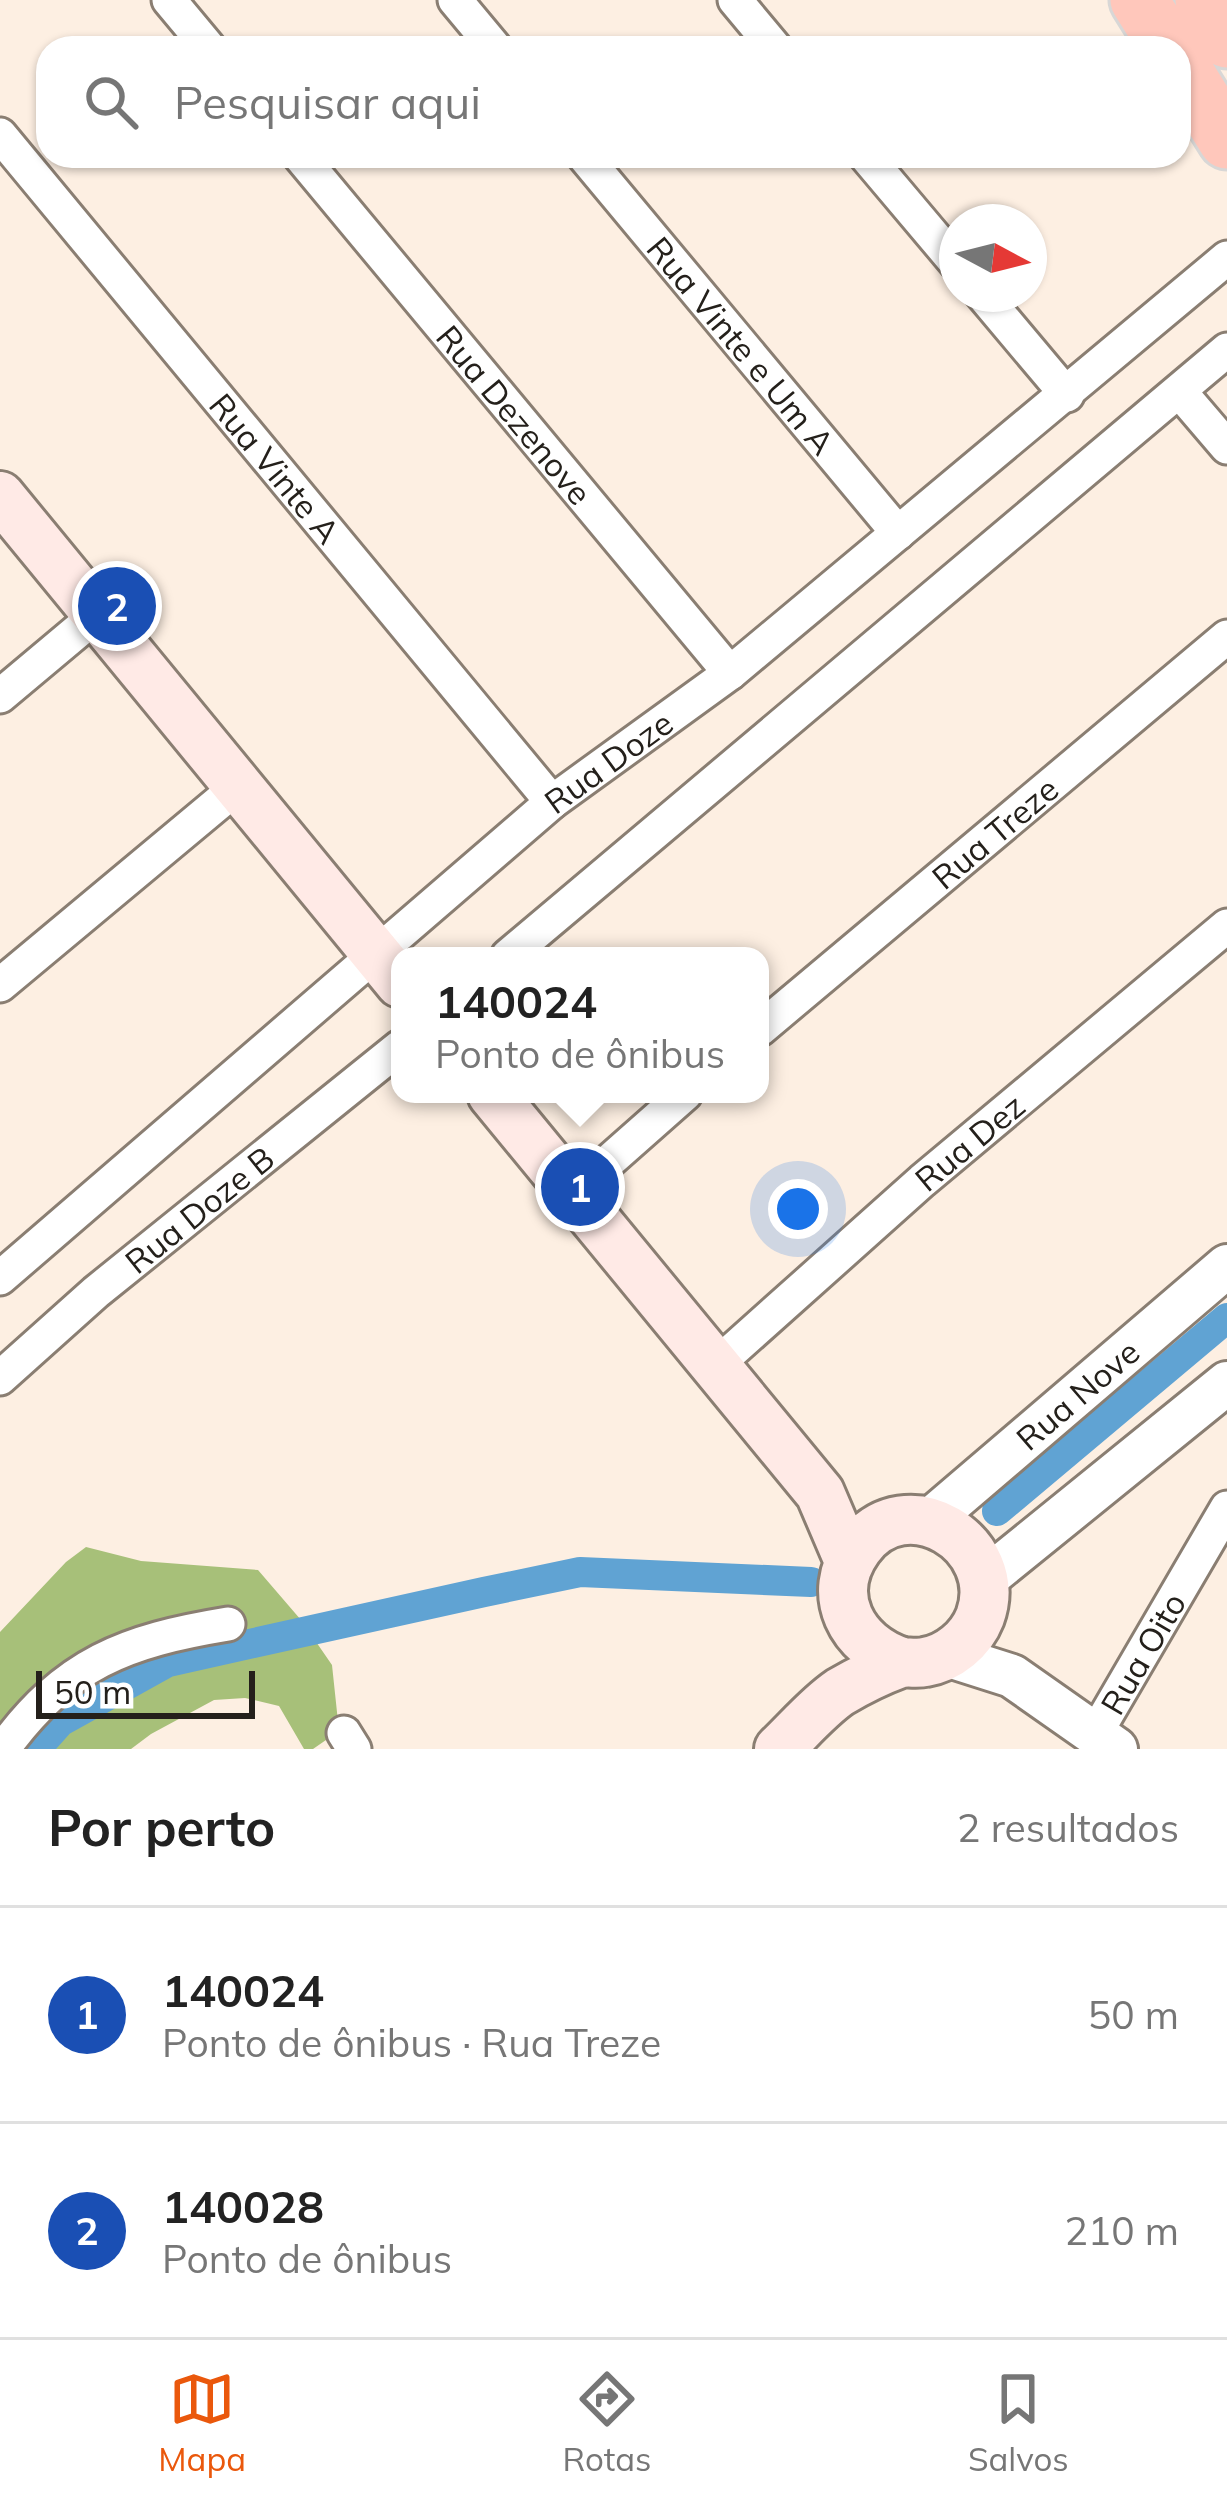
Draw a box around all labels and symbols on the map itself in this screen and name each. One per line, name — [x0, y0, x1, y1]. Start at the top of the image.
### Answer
north arrow — [939, 204, 1047, 312]
street label: Rua Vinte e Um A — [639, 228, 844, 462]
street label: Rua Dezenove — [428, 316, 601, 512]
street label: Rua Vinte A — [201, 384, 350, 551]
pin: 2 — [78, 561, 156, 651]
street label: Rua Doze — [536, 701, 680, 822]
street label: Rua Treze — [923, 768, 1066, 897]
street label: Rua Dez — [906, 1084, 1032, 1199]
street label: Rua Doze B — [116, 1137, 282, 1281]
pin: 1 — [541, 1142, 619, 1232]
your location — [768, 1179, 828, 1239]
street label: Rua Nove — [1007, 1330, 1147, 1458]
street label: Rua Oito — [1091, 1585, 1194, 1721]
scale bar — [36, 1665, 255, 1718]

